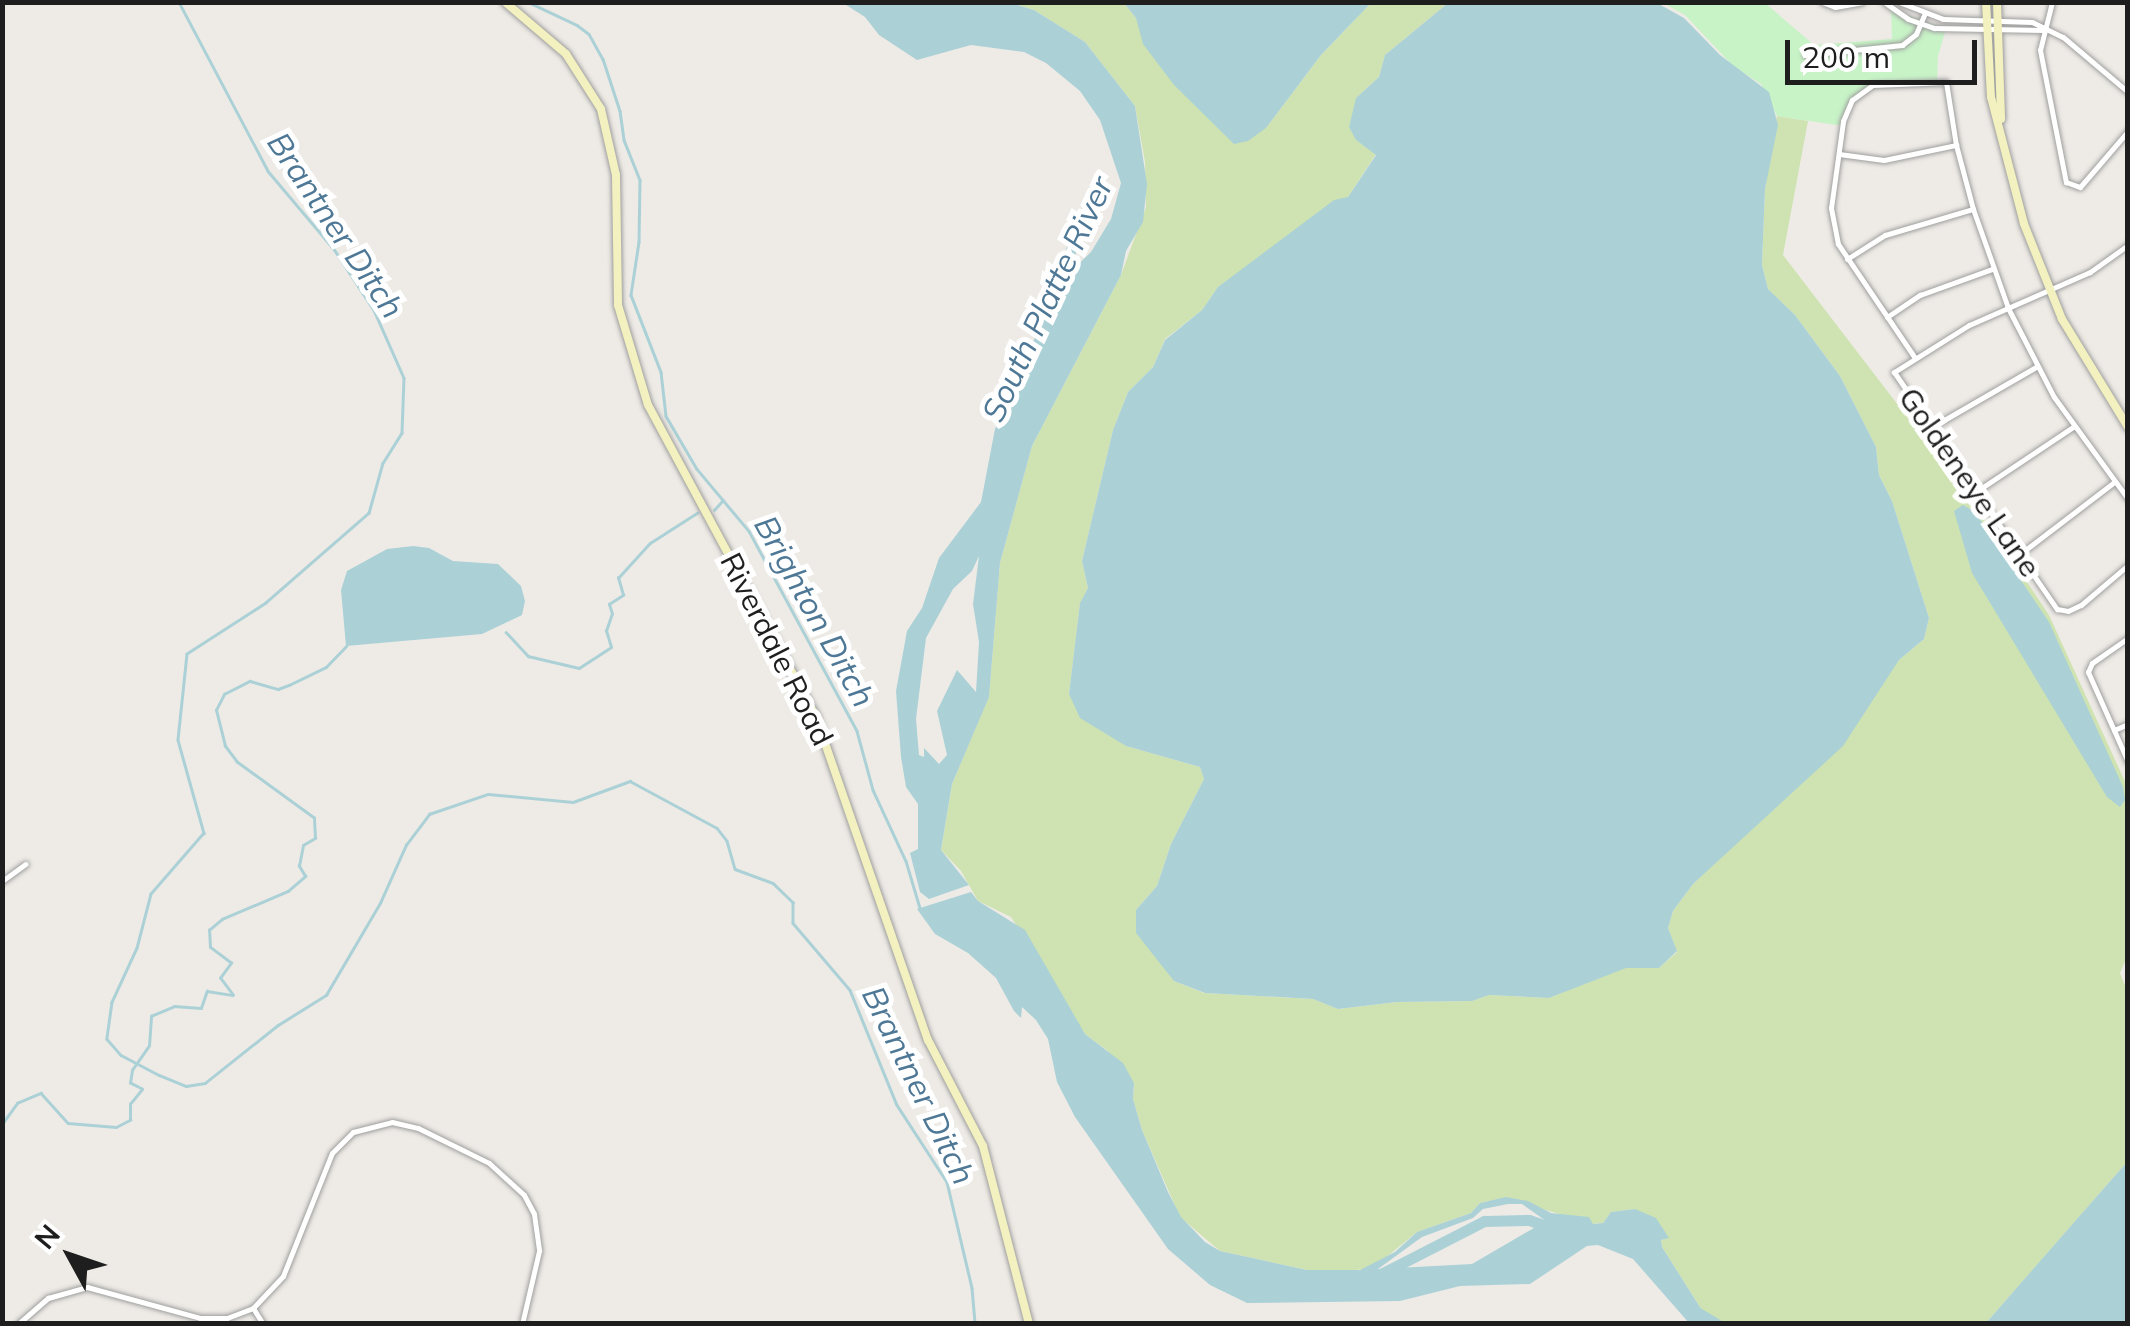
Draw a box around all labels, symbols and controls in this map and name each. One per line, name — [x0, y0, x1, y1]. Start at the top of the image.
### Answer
scale bar — [1790, 20, 1982, 82]
text: 200 m — [1802, 38, 1890, 76]
water label: Brantner Ditch — [260, 125, 412, 325]
water label: South Platte River — [973, 170, 1121, 428]
street label: Goldeneye Lane — [1891, 381, 2049, 583]
water label: Brighton Ditch — [747, 509, 883, 713]
street label: Riverdale Road — [713, 547, 841, 751]
water label: Brantner Ditch — [854, 980, 984, 1190]
north arrow — [20, 1206, 120, 1306]
text: N — [26, 1217, 67, 1256]

